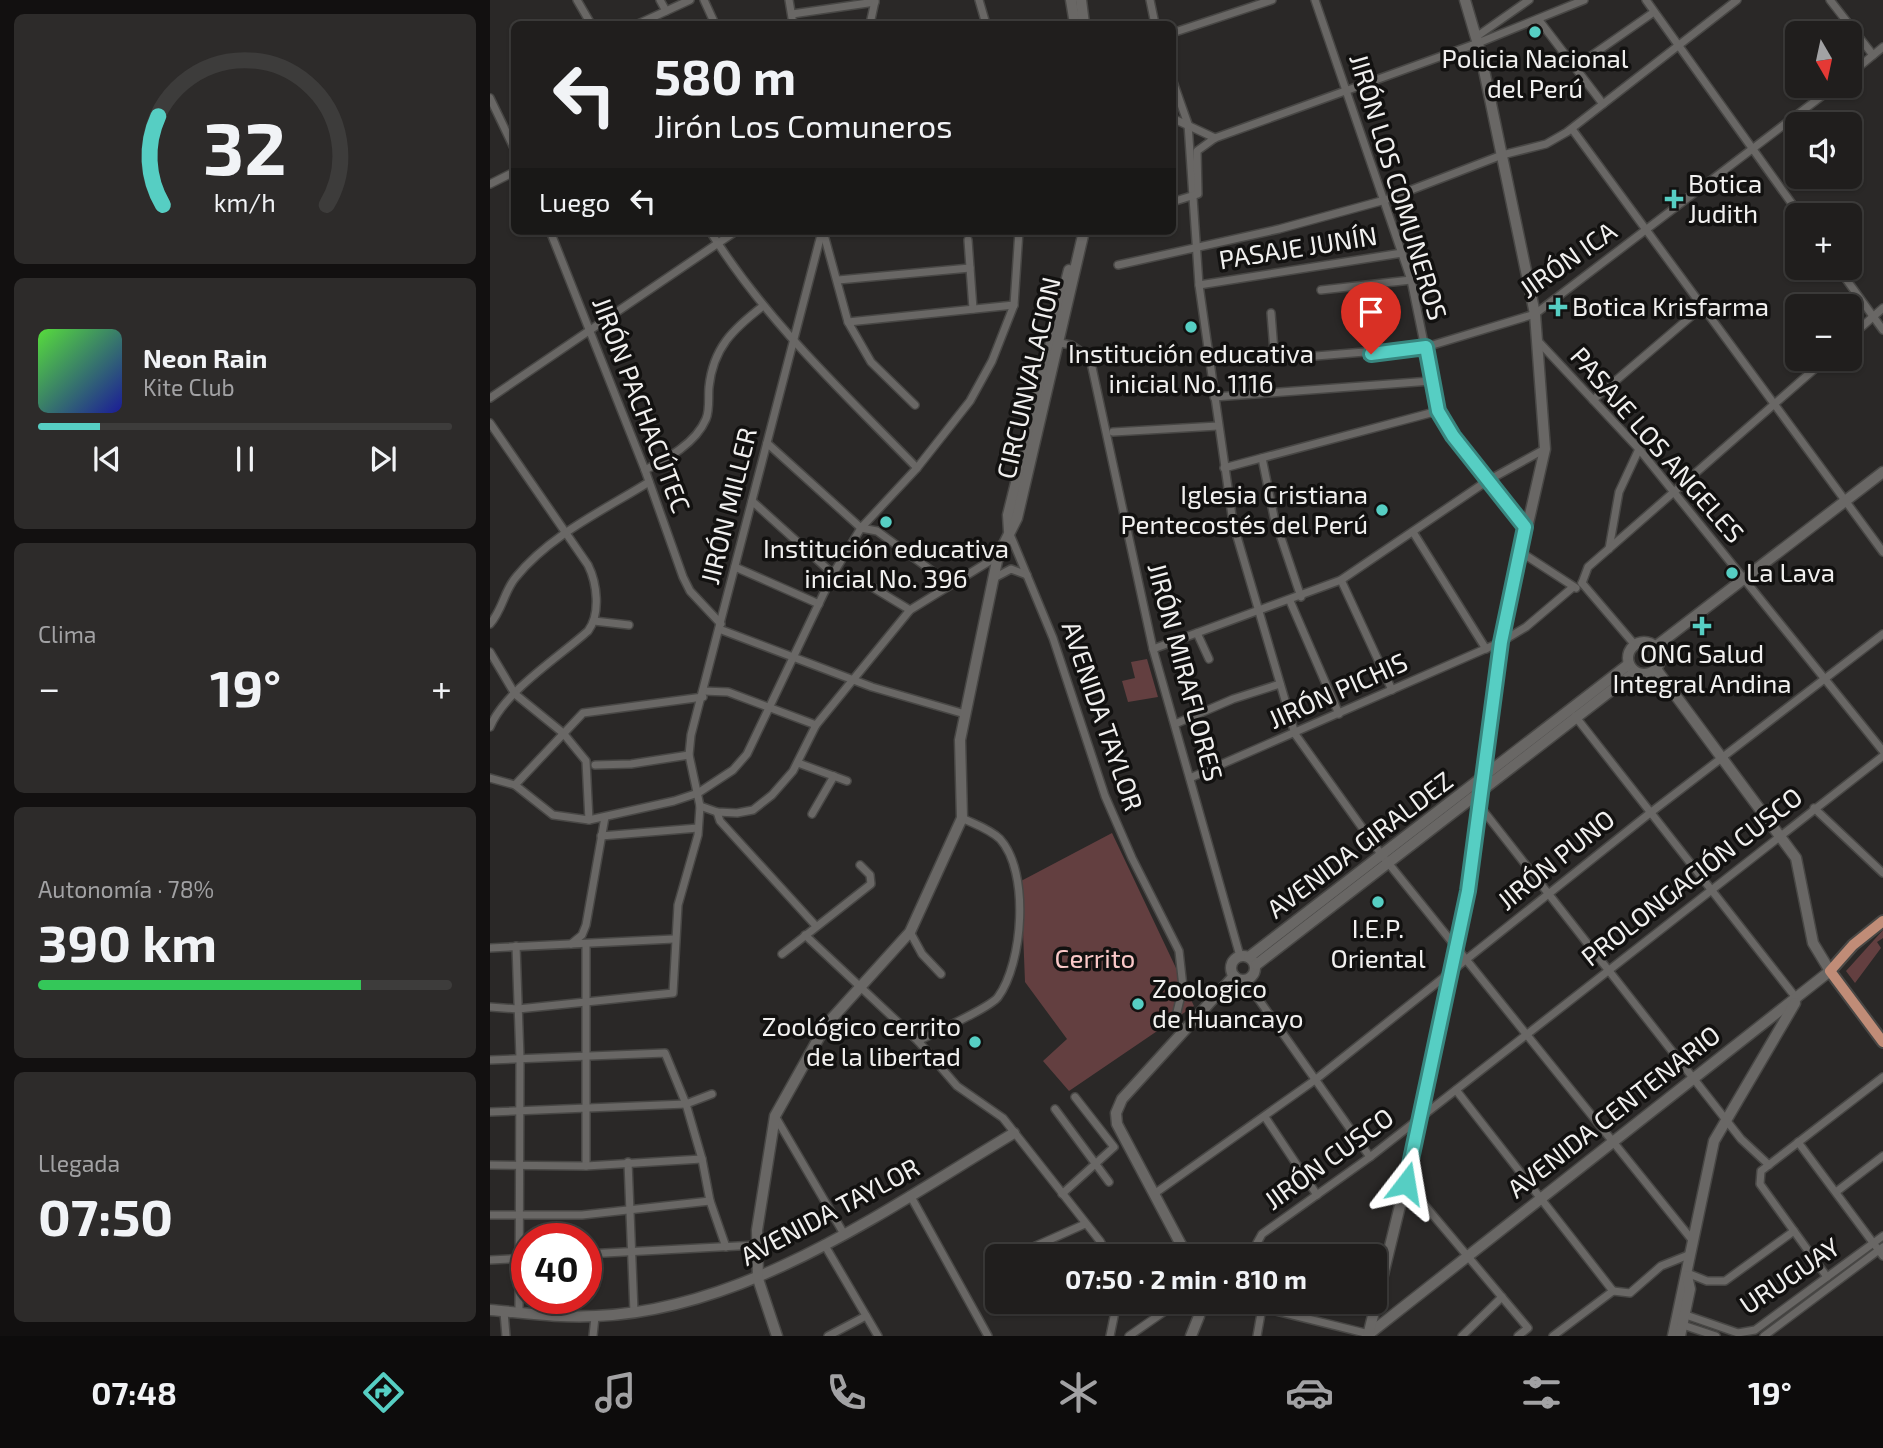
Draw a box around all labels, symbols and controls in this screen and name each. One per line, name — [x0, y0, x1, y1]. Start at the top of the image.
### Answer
north arrow — [1785, 21, 1862, 98]
map controls — [1785, 21, 1862, 371]
marker: Policia Nacional del Perú — [1527, 24, 1543, 40]
place label: Policia Nacional del Perú — [1442, 42, 1629, 103]
text: 580 m — [654, 46, 796, 105]
icon: left — [539, 49, 630, 140]
street label: JIRÓN LOS COMUNEROS — [1344, 50, 1455, 323]
text: 32 — [203, 103, 287, 191]
text: Jirón Los Comuneros — [654, 106, 952, 144]
button: sound — [1785, 112, 1862, 189]
place label: Botica Judith — [1688, 167, 1762, 228]
icon: left — [624, 182, 662, 220]
text: Luego — [539, 186, 610, 217]
text: km/h — [214, 187, 276, 217]
marker: Botica Judith — [1666, 191, 1682, 207]
button: + — [1785, 203, 1862, 280]
street label: JIRÓN ICA — [1513, 214, 1622, 303]
street label: PASAJE JUNÍN — [1216, 219, 1379, 274]
street label: CIRCUNVALACION — [989, 274, 1066, 482]
pin — [1341, 282, 1401, 354]
place label: Botica Krisfarma — [1572, 290, 1769, 321]
street label: JIRÓN PACHACÚTEC — [587, 292, 698, 517]
icon: arrive — [1352, 293, 1390, 331]
button: − — [1785, 294, 1862, 371]
marker: Botica Krisfarma — [1550, 299, 1566, 315]
marker: Institución educativa inicial No. 1116 — [1183, 319, 1199, 335]
place label: Institución educativa inicial No. 1116 — [1068, 337, 1314, 398]
street label: PASAJE LOS ANGELES — [1565, 340, 1751, 548]
text: Neon Rain — [143, 342, 267, 373]
text: Kite Club — [143, 373, 235, 401]
street label: JIRÓN MILLER — [693, 424, 762, 587]
icon: previous — [88, 440, 126, 478]
icon: pause — [226, 440, 264, 478]
icon: next — [364, 440, 402, 478]
place label: Iglesia Cristiana Pentecostés del Perú — [1120, 478, 1368, 539]
marker: Iglesia Cristiana Pentecostés del Perú — [1374, 502, 1390, 518]
marker: Institución educativa inicial No. 396 — [878, 514, 894, 530]
place label: Institución educativa inicial No. 396 — [763, 532, 1009, 593]
place label: La Lava — [1746, 556, 1835, 587]
street label: JIRÓN MIRAFLORES — [1142, 559, 1230, 784]
marker: La Lava — [1724, 565, 1740, 581]
marker: ONG Salud Integral Andina — [1692, 616, 1712, 636]
street label: AVENIDA TAYLOR — [1056, 617, 1150, 814]
text: Clima — [38, 620, 96, 648]
place label: ONG Salud Integral Andina — [1612, 637, 1792, 698]
street label: JIRÓN PICHIS — [1263, 645, 1412, 734]
text: 19° — [210, 655, 281, 717]
text: − — [38, 664, 60, 710]
text: + — [431, 664, 452, 710]
street label: AVENIDA GIRALDEZ — [1260, 764, 1458, 924]
street label: PROLONGACIÓN CUSCO — [1575, 780, 1808, 972]
street label: JIRÓN PUNO — [1490, 802, 1620, 915]
text: Autonomía · 78% — [38, 875, 214, 903]
marker: I.E.P. Oriental — [1370, 894, 1386, 910]
text: 390 km — [38, 910, 217, 972]
place label: I.E.P. Oriental — [1330, 912, 1426, 973]
park label: Cerrito — [1055, 942, 1135, 973]
place label: Zoologico de Huancayo — [1152, 972, 1304, 1033]
marker: Zoologico de Huancayo — [1130, 996, 1146, 1012]
place label: Zoológico cerrito de la libertad — [762, 1010, 961, 1071]
street label: AVENIDA CENTENARIO — [1501, 1018, 1726, 1204]
marker: Zoológico cerrito de la libertad — [967, 1034, 983, 1050]
street label: JIRÓN CUSCO — [1258, 1101, 1399, 1215]
position arrow — [1369, 1146, 1443, 1220]
text: Llegada — [38, 1149, 120, 1177]
street label: AVENIDA TAYLOR — [734, 1150, 924, 1271]
text: 07:50 — [38, 1184, 173, 1246]
speed limit sign: 40 — [511, 1223, 602, 1314]
street label: URUGUAY — [1733, 1230, 1845, 1319]
text: 07:50 · 2 min · 810 m — [1065, 1263, 1307, 1294]
icon: directions — [359, 1368, 408, 1417]
icon: music — [591, 1368, 640, 1417]
icon: phone — [822, 1368, 871, 1417]
icon: climate — [1054, 1368, 1103, 1417]
icon: car — [1285, 1368, 1334, 1417]
icon: filters — [1517, 1368, 1566, 1417]
text: 07:48 — [91, 1373, 177, 1411]
text: 19° — [1748, 1373, 1792, 1411]

